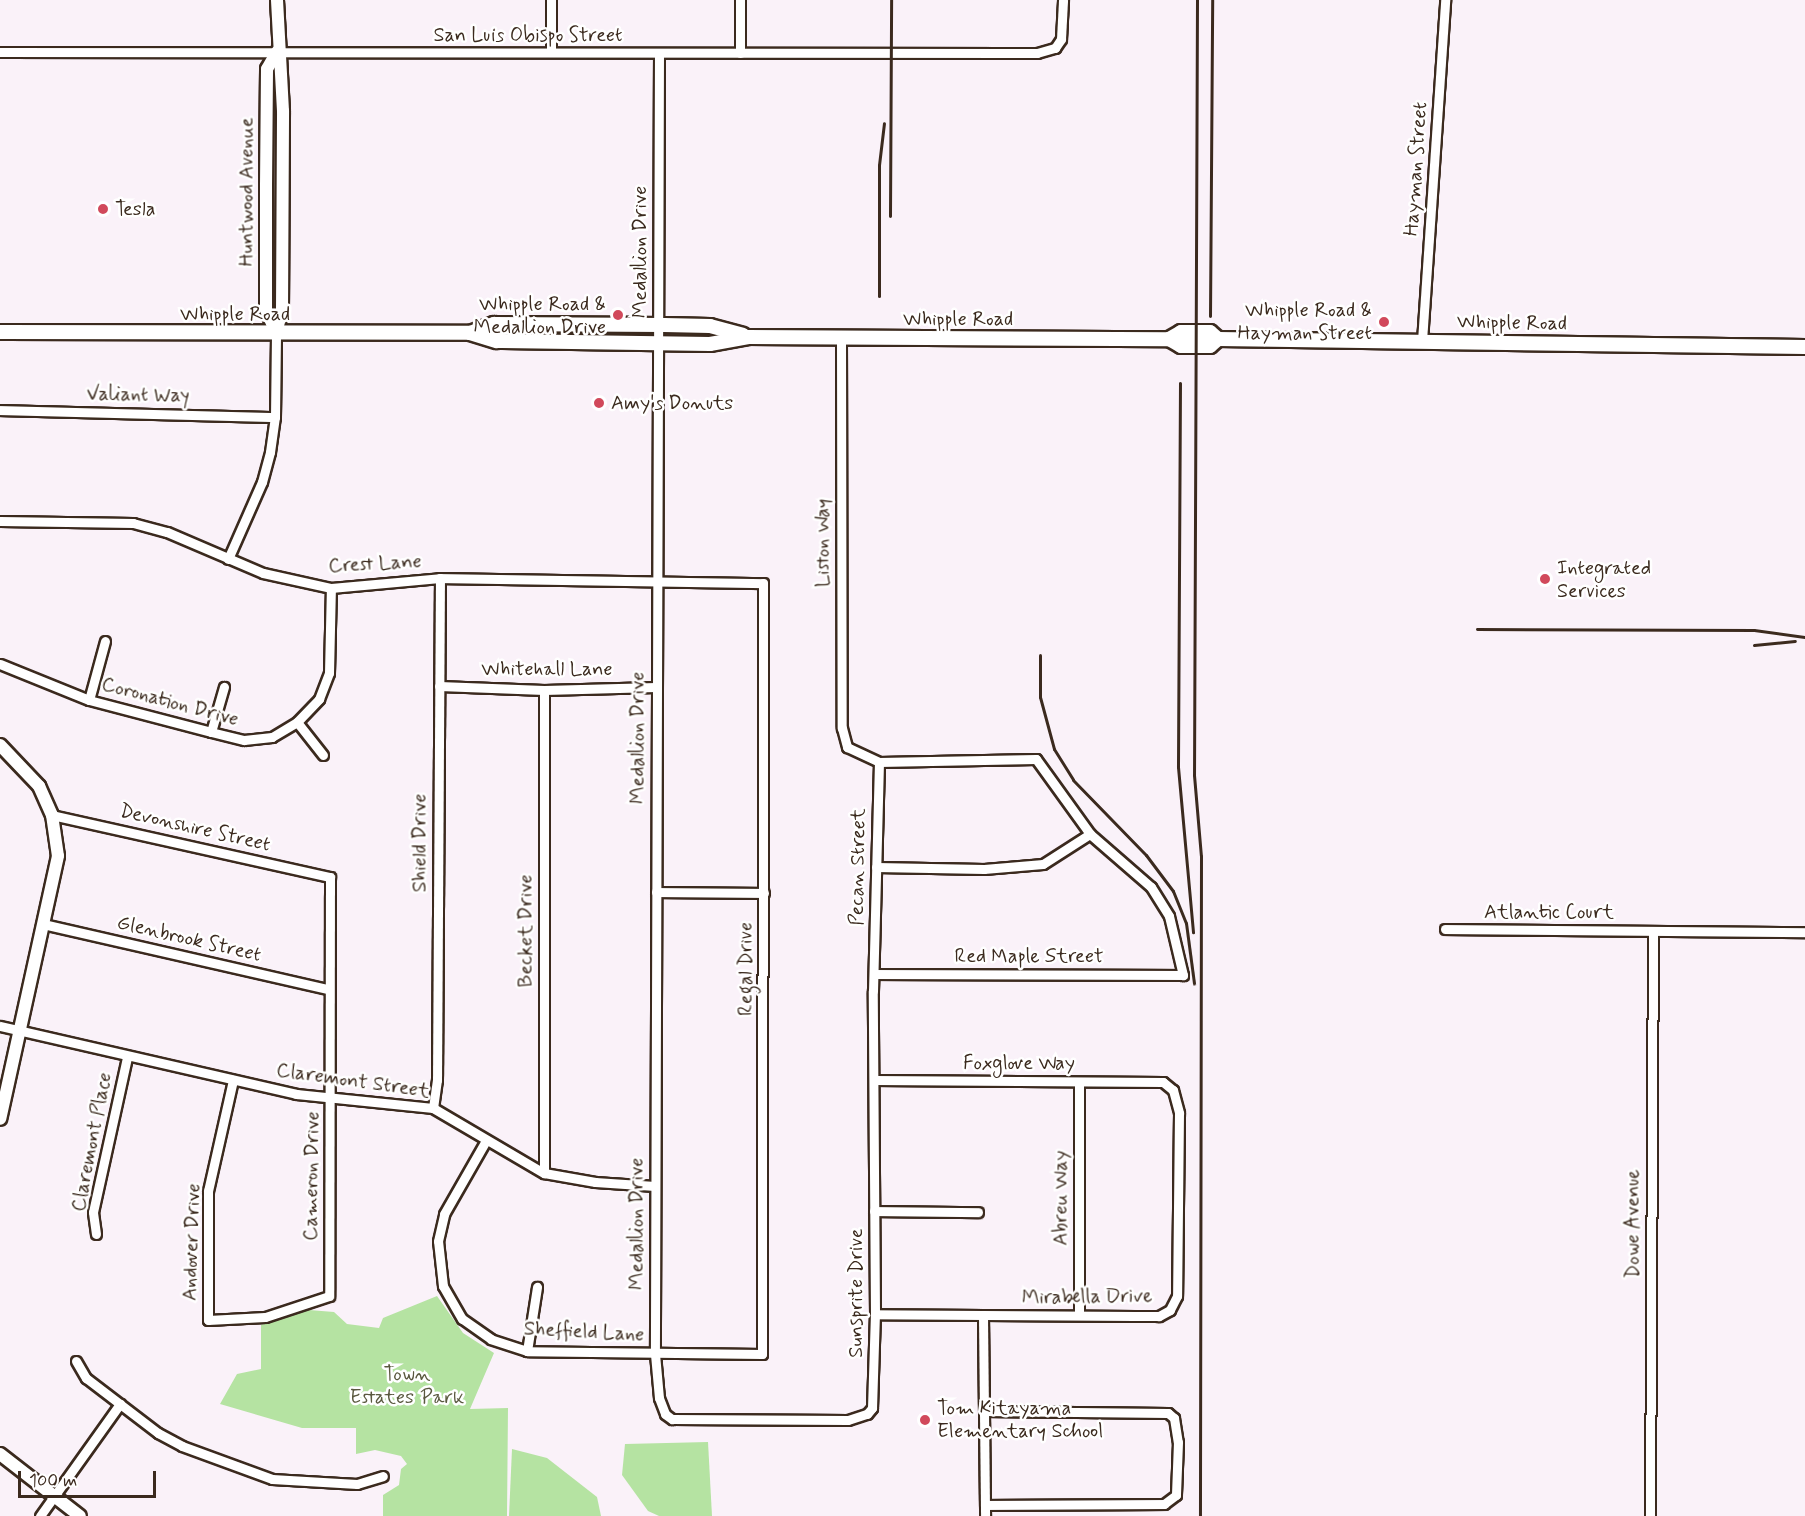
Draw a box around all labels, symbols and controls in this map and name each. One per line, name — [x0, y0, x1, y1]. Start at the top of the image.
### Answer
street label: San Luis Obispo Street — [431, 23, 625, 47]
street label: Hayman Street — [1399, 100, 1433, 238]
street label: Huntwood Avenue — [235, 117, 259, 267]
street label: Medallion Drive — [628, 187, 652, 317]
place label: Tesla — [115, 197, 156, 221]
marker: Tesla — [96, 202, 110, 216]
place label: Whipple Road & Medallion Drive — [475, 292, 606, 339]
place label: Whipple Road & Hayman Street — [1234, 298, 1372, 345]
street label: Whipple Road — [180, 302, 290, 326]
street label: Whipple Road — [903, 307, 1013, 331]
marker: Whipple Road & Medallion Drive — [611, 308, 625, 322]
street label: Whipple Road — [1457, 310, 1567, 336]
marker: Whipple Road & Hayman Street — [1377, 315, 1391, 329]
street label: Valiant Way — [85, 382, 191, 408]
place label: Amy's Donuts — [611, 391, 727, 415]
marker: Amy's Donuts — [592, 396, 606, 410]
street label: Liston Way — [811, 497, 835, 589]
street label: Crest Lane — [328, 550, 422, 578]
place label: Integrated Services — [1557, 556, 1651, 603]
marker: Integrated Services — [1538, 572, 1552, 586]
street label: Whitehall Lane — [481, 657, 613, 681]
street label: Coronation Drive — [100, 672, 240, 732]
street label: Medallion Drive — [626, 673, 650, 803]
street label: Shield Drive — [408, 794, 432, 892]
street label: Devonshire Street — [116, 799, 274, 857]
street label: Pecan Street — [845, 808, 871, 926]
street label: Becket Drive — [514, 875, 538, 987]
street label: Atlantic Court — [1484, 900, 1614, 924]
street label: Glenbrook Street — [113, 910, 265, 968]
street label: Regal Drive — [734, 922, 758, 1016]
street label: Red Maple Street — [954, 944, 1104, 968]
street label: Foxglove Way — [962, 1051, 1076, 1075]
street label: Claremont Street — [275, 1058, 431, 1104]
street label: Claremont Place — [67, 1070, 117, 1214]
street label: Cameron Drive — [299, 1112, 325, 1240]
street label: Abreu Way — [1049, 1150, 1073, 1246]
street label: Medallion Drive — [625, 1159, 649, 1289]
street label: Dowe Avenue — [1621, 1168, 1645, 1280]
street label: Andover Drive — [178, 1183, 206, 1301]
street label: Sunsprite Drive — [844, 1229, 868, 1357]
street label: Mirabella Drive — [1023, 1284, 1151, 1310]
street label: Sheffield Lane — [522, 1317, 646, 1347]
park label: Town Estates Park — [352, 1363, 462, 1410]
place label: Tom Kitayama Elementary School — [937, 1396, 1103, 1443]
marker: Tom Kitayama Elementary School — [918, 1413, 932, 1427]
scale bar — [21, 1459, 159, 1497]
text: 100 m — [29, 1469, 77, 1493]

